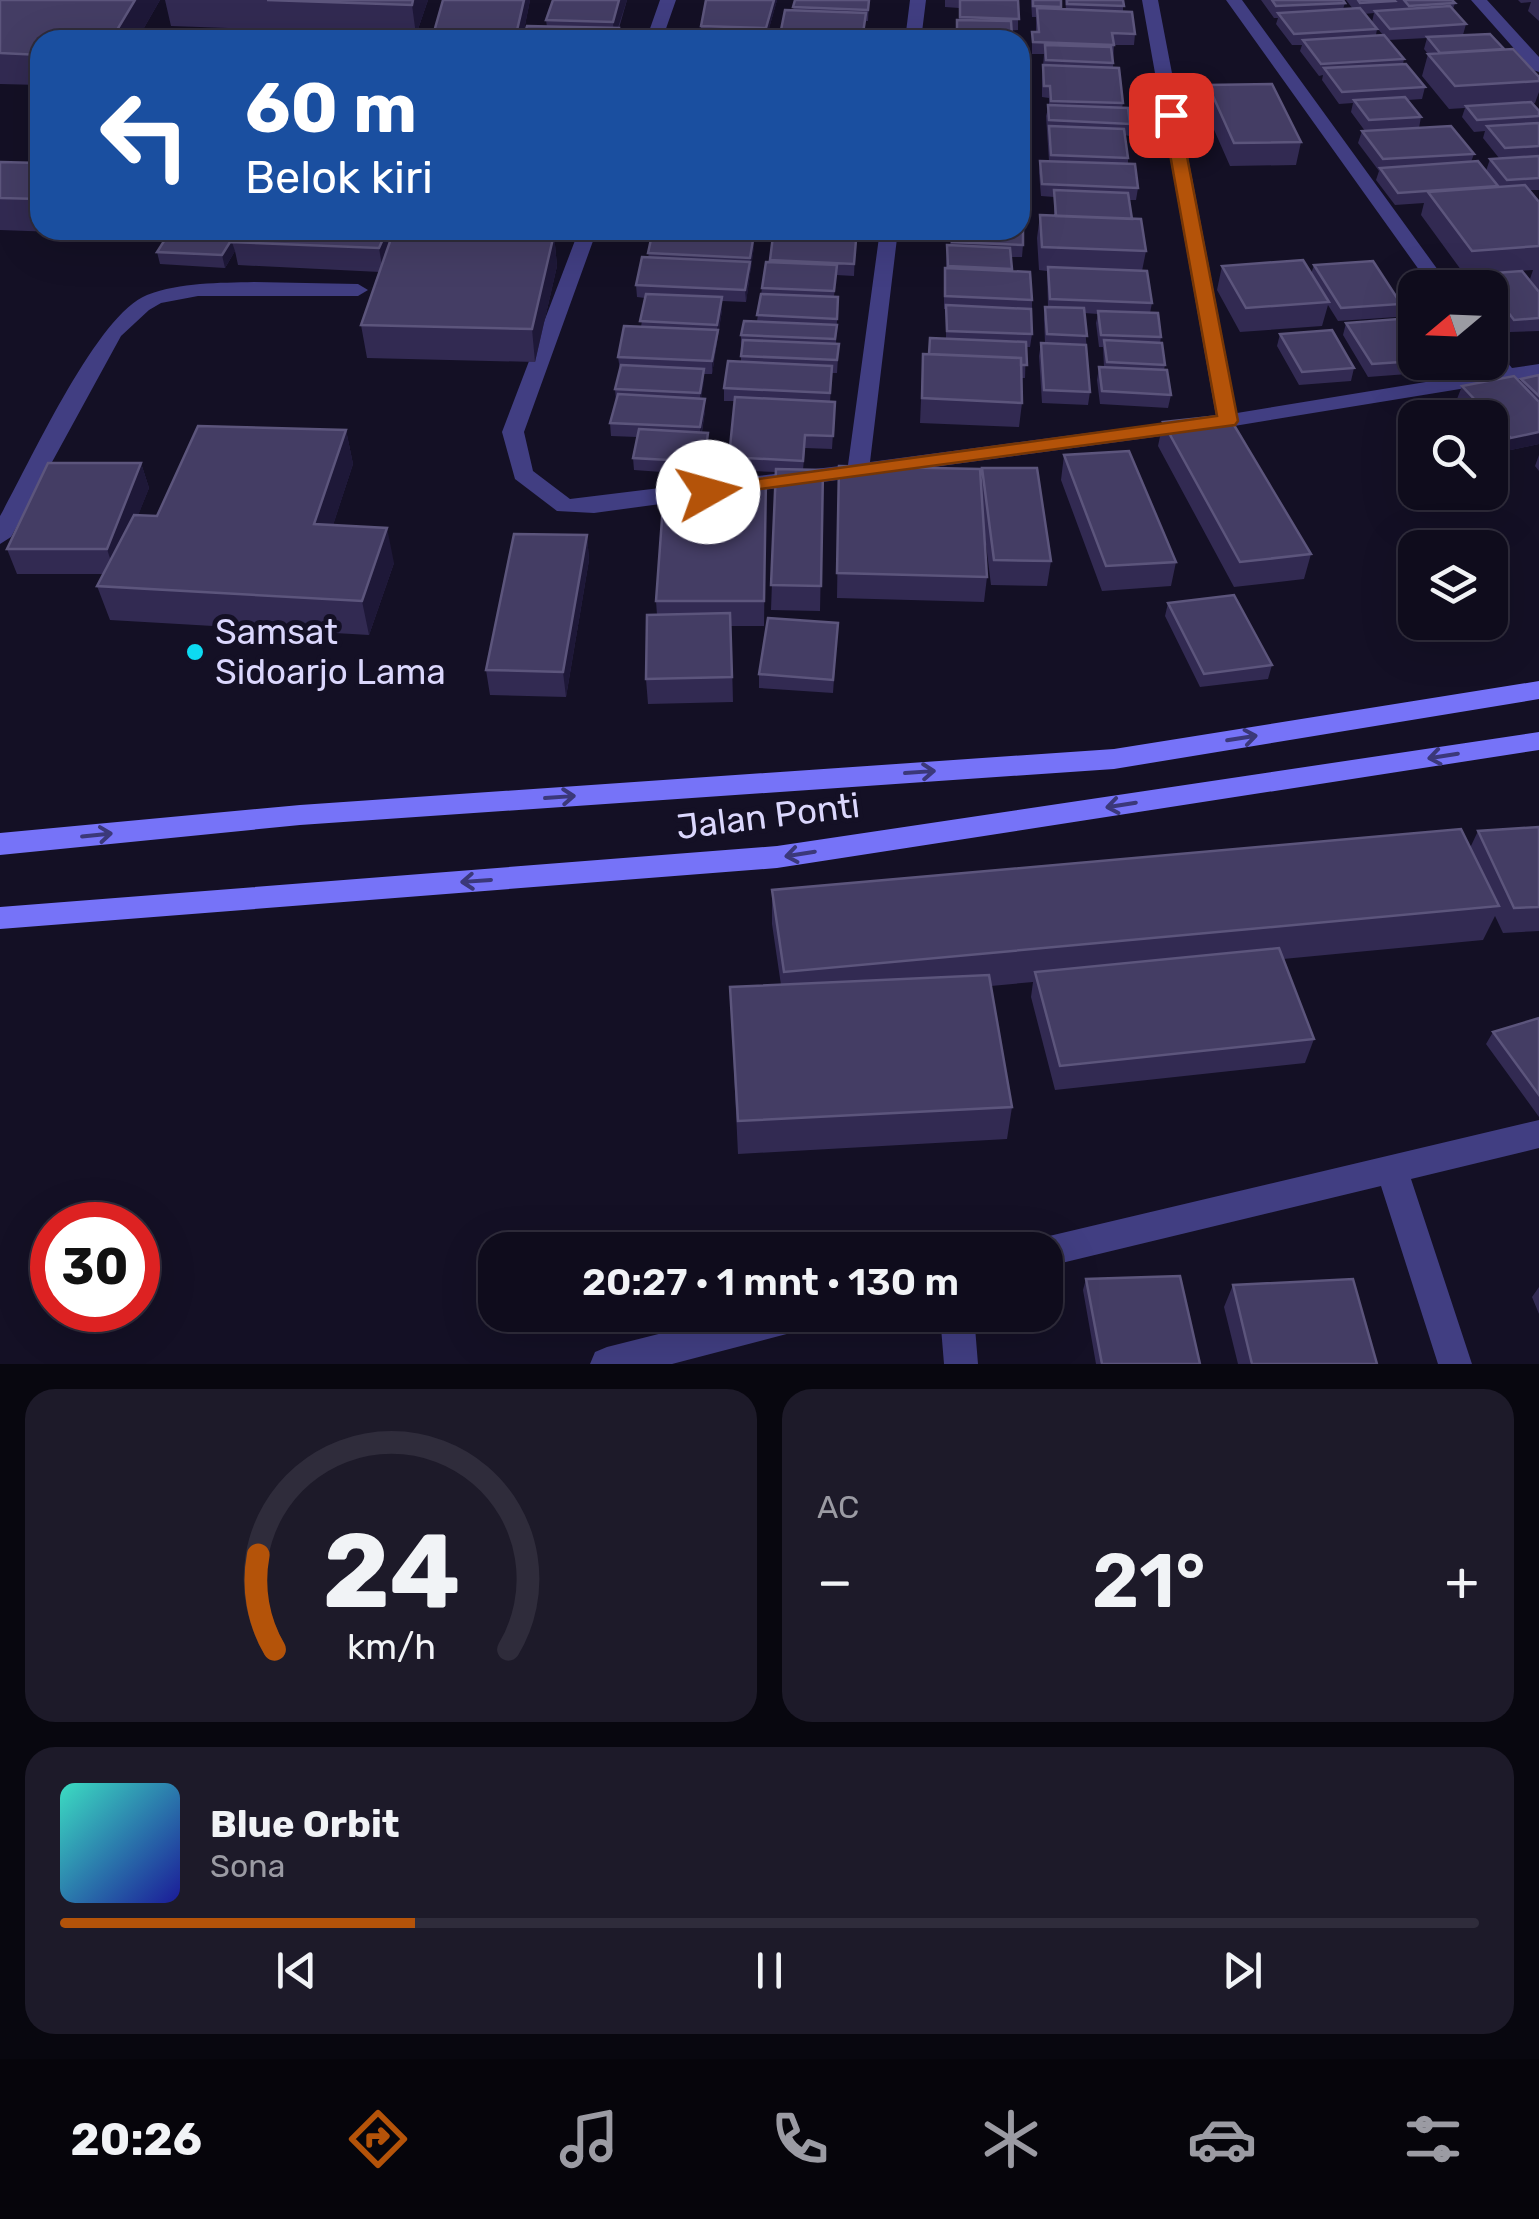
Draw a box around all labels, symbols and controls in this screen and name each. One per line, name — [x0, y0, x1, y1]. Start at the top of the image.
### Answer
text: 60 m — [245, 67, 417, 150]
icon: left — [80, 70, 210, 200]
pin — [1129, 73, 1214, 158]
icon: arrive — [1144, 88, 1199, 143]
text: Belok kiri — [245, 151, 433, 204]
north arrow — [1398, 270, 1508, 380]
map controls — [1398, 270, 1508, 640]
button: search — [1398, 400, 1508, 510]
position arrow — [656, 440, 760, 544]
button: layers — [1398, 530, 1508, 640]
place label: Samsat Sidoarjo Lama — [215, 611, 446, 693]
marker: Samsat Sidoarjo Lama — [184, 641, 206, 663]
one-way arrow — [1226, 728, 1258, 747]
one-way arrow — [1427, 747, 1459, 765]
one-way arrow — [903, 763, 935, 782]
street label: Jalan Ponti — [674, 784, 862, 848]
one-way arrow — [544, 787, 576, 806]
one-way arrow — [1106, 796, 1138, 814]
one-way arrow — [80, 825, 113, 844]
one-way arrow — [784, 845, 817, 863]
one-way arrow — [461, 871, 493, 890]
speed limit sign: 30 — [30, 1202, 160, 1332]
text: 20:27 · 1 mnt · 130 m — [582, 1259, 959, 1305]
text: AC — [817, 1488, 859, 1526]
text: 24 — [322, 1510, 460, 1633]
text: 21° — [1092, 1537, 1206, 1626]
text: − — [817, 1549, 853, 1614]
text: + — [1445, 1549, 1479, 1614]
text: km/h — [346, 1626, 436, 1668]
text: Blue Orbit — [210, 1801, 400, 1847]
text: Sona — [210, 1847, 285, 1885]
icon: previous — [269, 1943, 324, 1998]
icon: pause — [742, 1943, 797, 1998]
icon: next — [1215, 1943, 1270, 1998]
icon: directions — [343, 2104, 413, 2174]
icon: music — [554, 2104, 624, 2174]
icon: phone — [765, 2104, 835, 2174]
icon: climate — [976, 2104, 1046, 2174]
icon: car — [1187, 2104, 1257, 2174]
icon: filters — [1398, 2104, 1468, 2174]
text: 20:26 — [71, 2113, 202, 2166]

